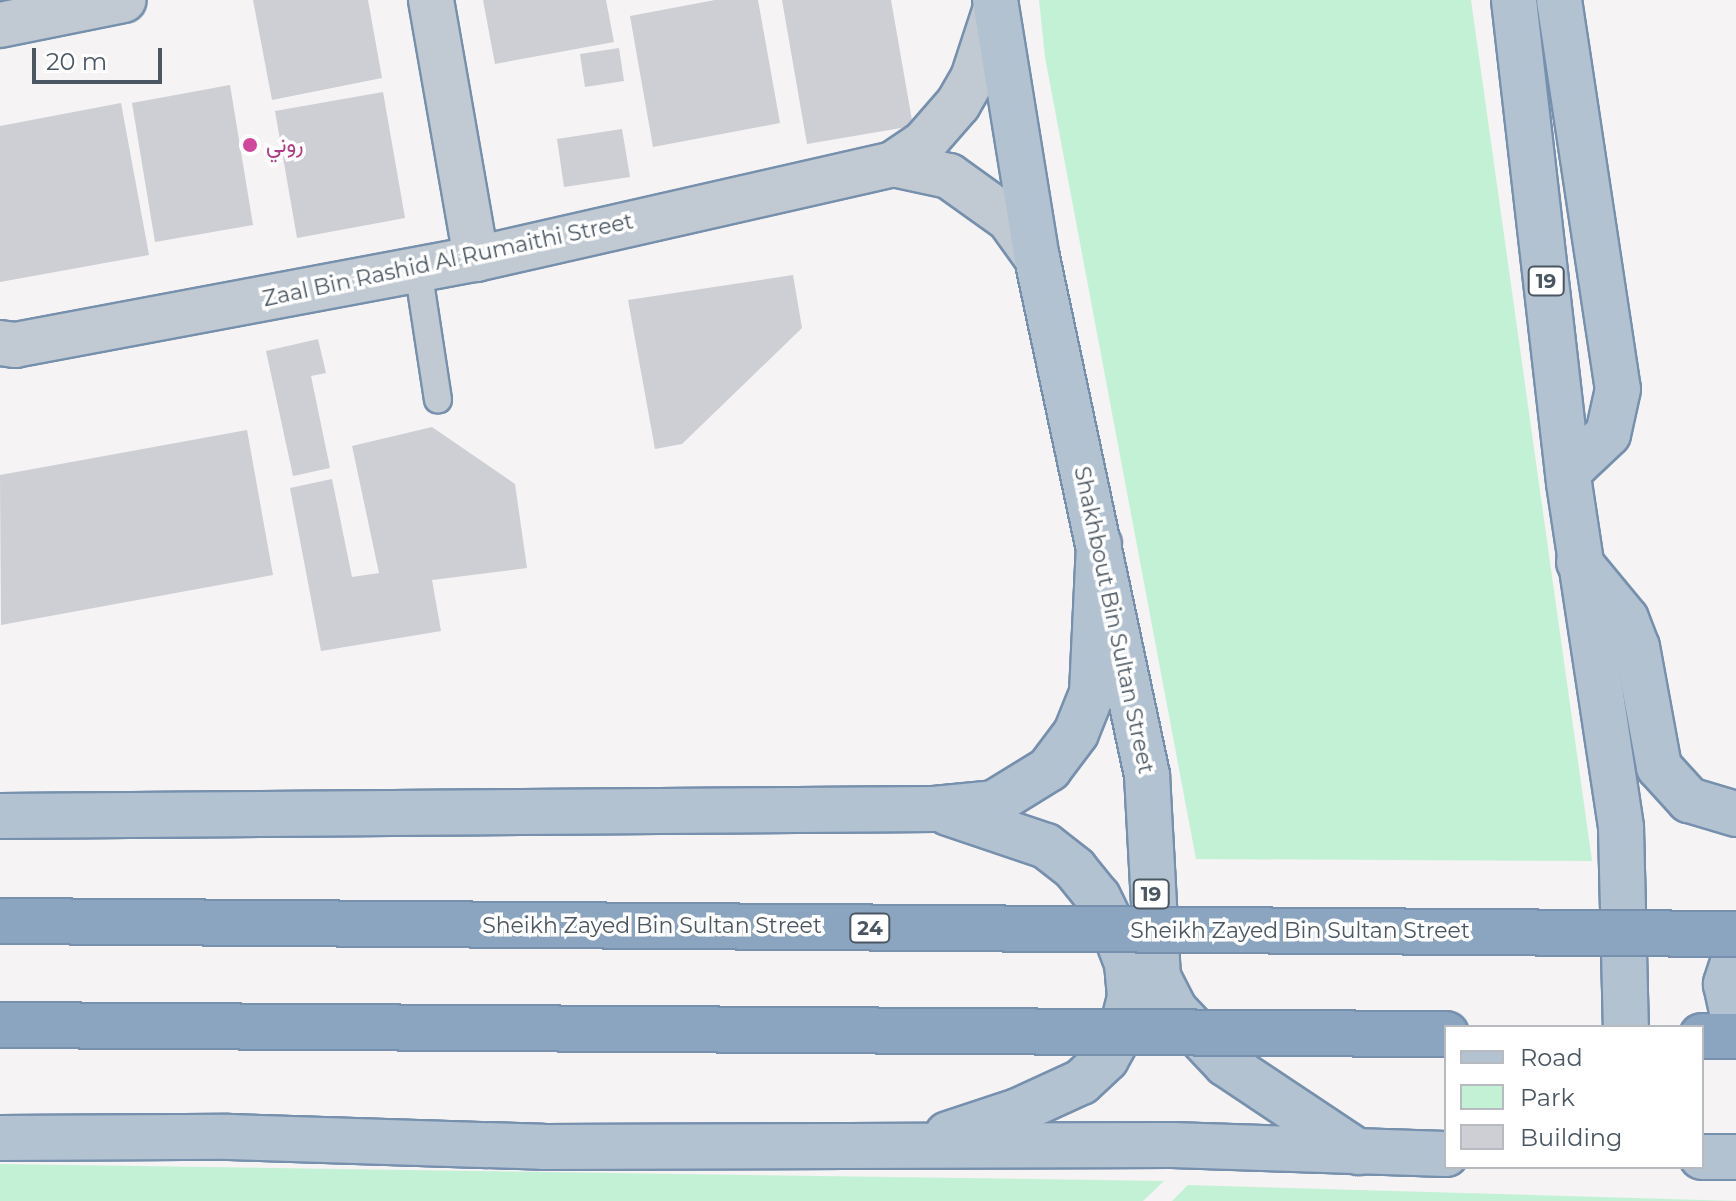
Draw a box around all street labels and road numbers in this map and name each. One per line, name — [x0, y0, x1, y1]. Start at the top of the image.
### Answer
street label: Zaal Bin Rashid Al Rumaithi Street — [260, 208, 636, 312]
road number: 19 — [1526, 265, 1566, 297]
street label: Shakhbout Bin Sultan Street — [1069, 464, 1159, 776]
road number: 19 — [1131, 878, 1171, 910]
road number: 24 — [848, 912, 892, 944]
street label: Sheikh Zayed Bin Sultan Street — [482, 913, 822, 939]
street label: Sheikh Zayed Bin Sultan Street — [1130, 918, 1470, 944]

